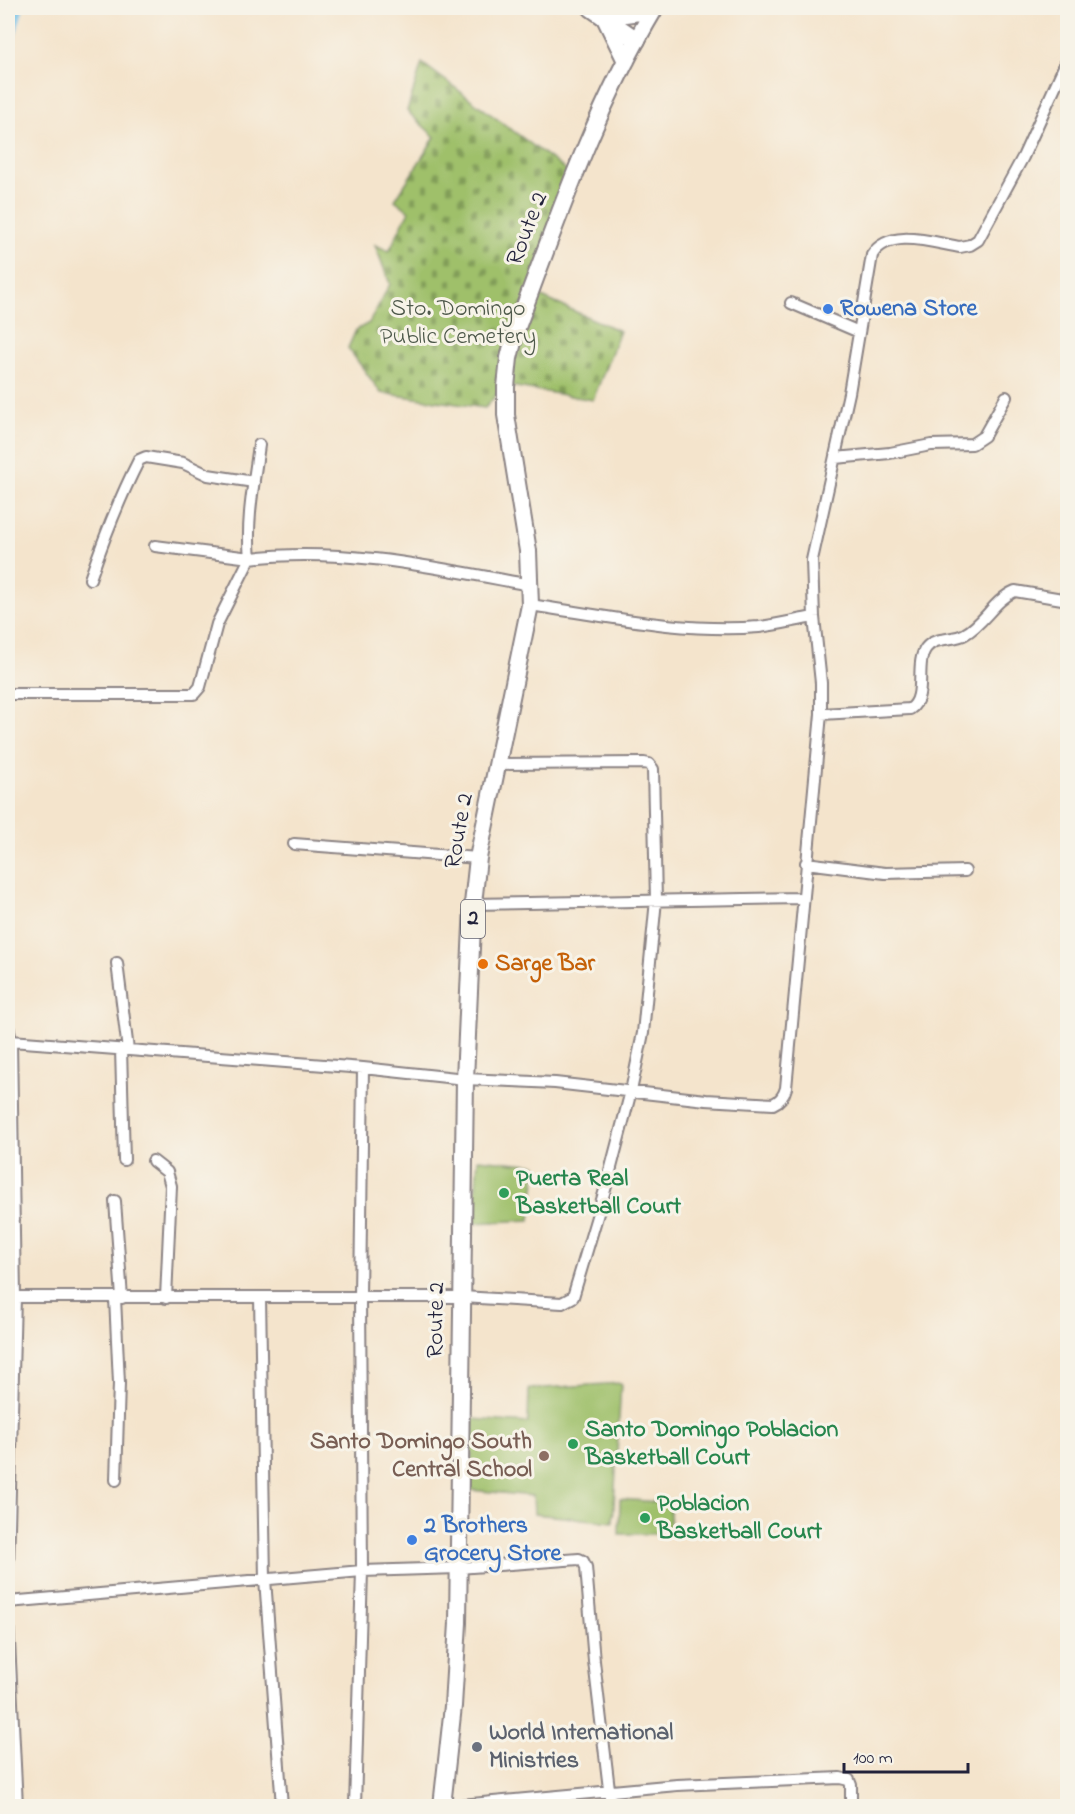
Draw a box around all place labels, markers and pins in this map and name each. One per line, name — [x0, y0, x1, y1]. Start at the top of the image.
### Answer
place label: Rowena Store — [840, 292, 978, 327]
marker: Rowena Store — [821, 302, 835, 316]
place label: Sarge Bar — [495, 947, 595, 983]
marker: Sarge Bar — [476, 957, 490, 971]
place label: Puerta Real Basketball Court — [515, 1162, 682, 1225]
marker: Puerta Real Basketball Court — [497, 1186, 511, 1200]
place label: Santo Domingo Poblacion Basketball Court — [584, 1413, 839, 1476]
place label: Santo Domingo South Central School — [310, 1425, 532, 1488]
marker: Santo Domingo Poblacion Basketball Court — [566, 1437, 580, 1451]
marker: Santo Domingo South Central School — [537, 1449, 551, 1463]
place label: Poblacion Basketball Court — [656, 1487, 823, 1550]
place label: 2 Brothers Grocery Store — [423, 1509, 563, 1573]
marker: Poblacion Basketball Court — [638, 1511, 652, 1525]
marker: 2 Brothers Grocery Store — [405, 1533, 419, 1547]
place label: World International Ministries — [489, 1716, 673, 1779]
marker: World International Ministries — [470, 1740, 484, 1754]

